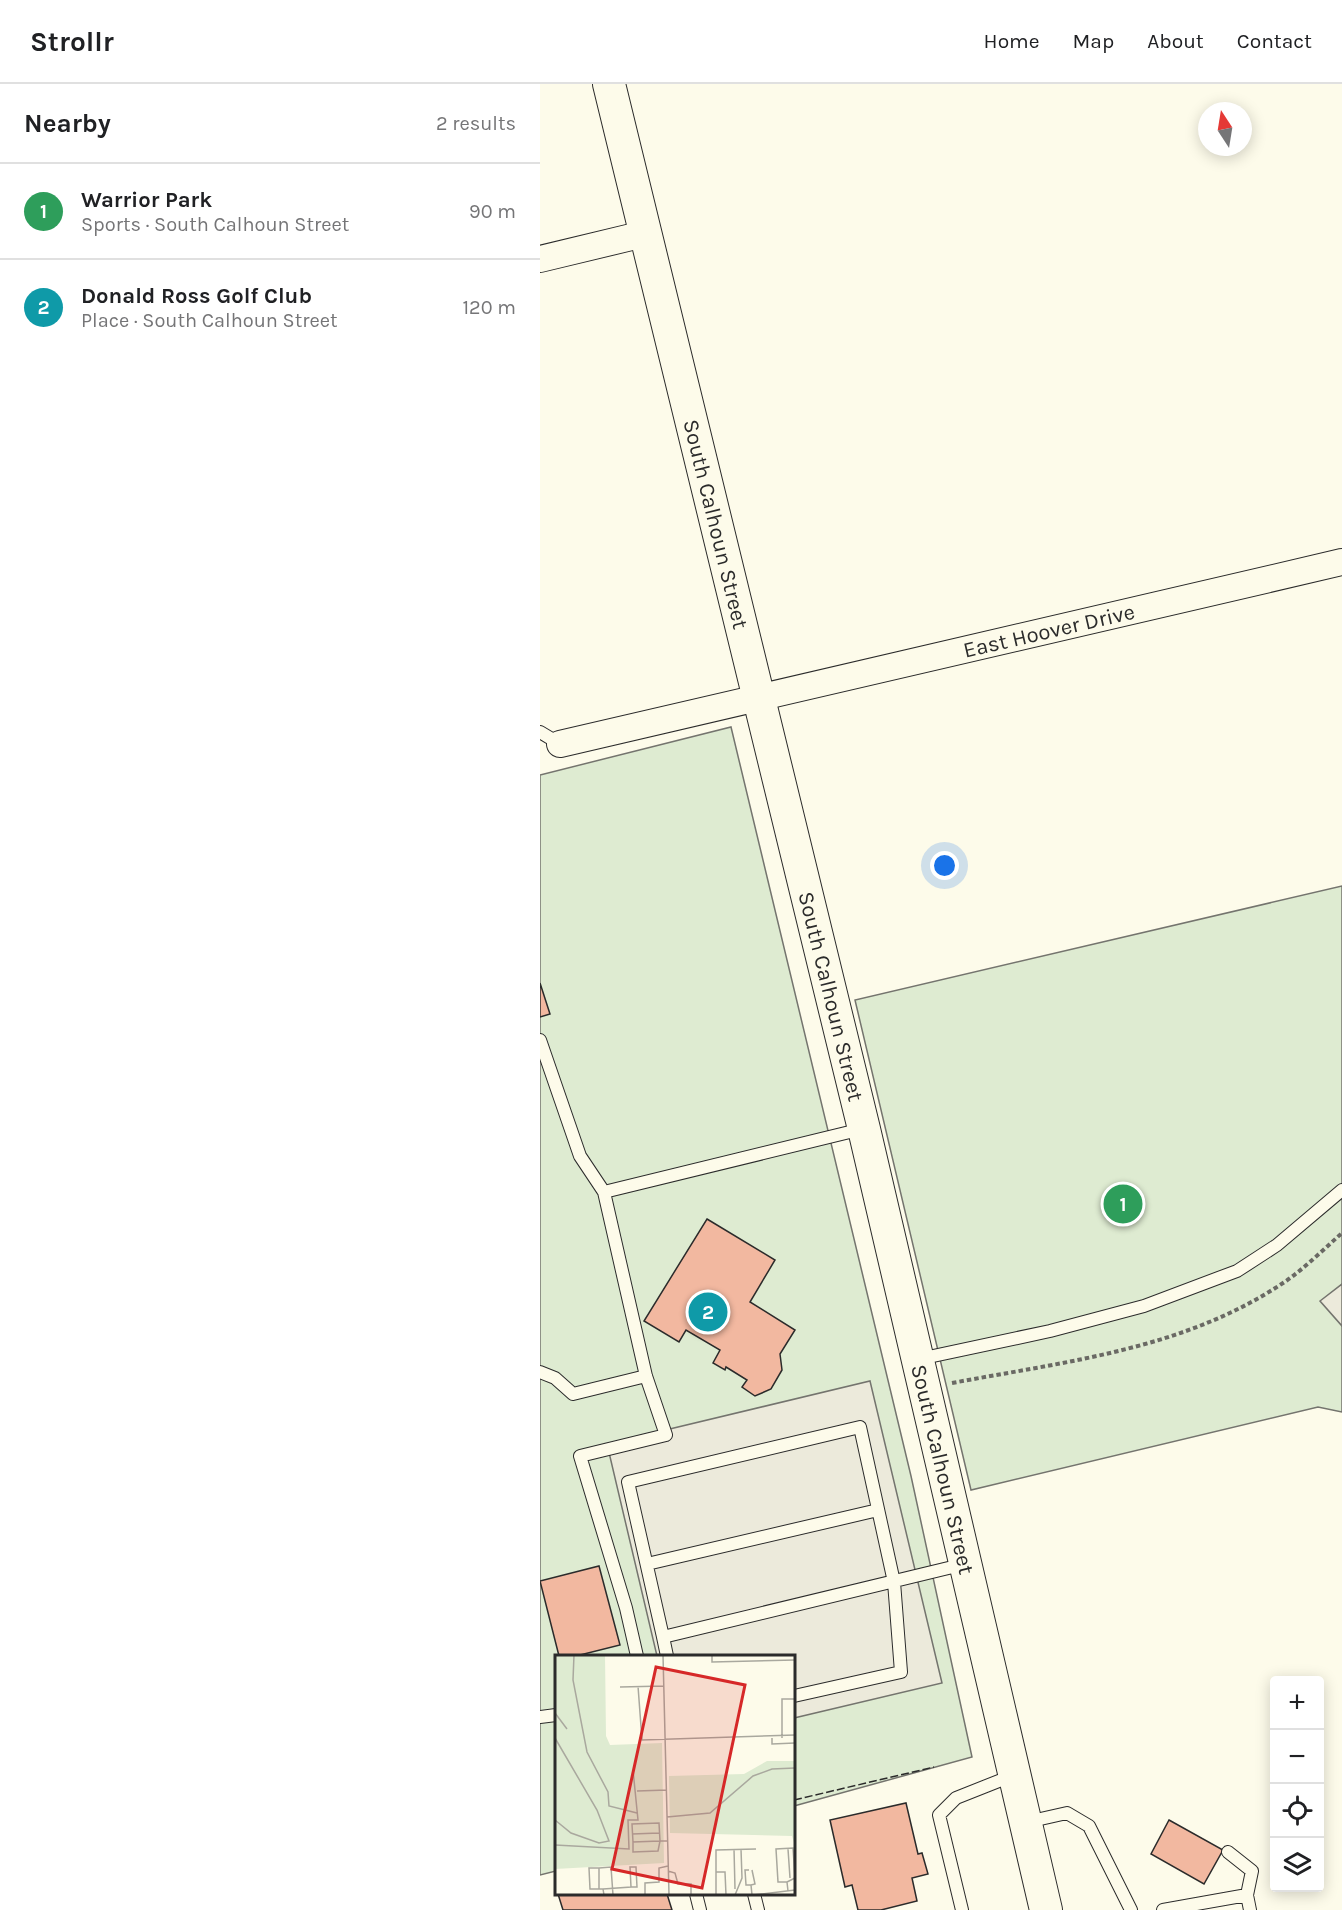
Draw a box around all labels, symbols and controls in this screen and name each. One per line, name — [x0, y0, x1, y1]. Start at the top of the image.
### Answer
text: Strollr — [30, 25, 114, 58]
text: Home — [984, 29, 1040, 53]
text: Map — [1073, 29, 1114, 53]
text: About — [1147, 29, 1204, 53]
text: Contact — [1237, 29, 1312, 53]
north arrow — [1198, 102, 1252, 156]
text: Nearby — [24, 108, 111, 139]
text: 2 results — [436, 112, 516, 135]
text: Warrior Park — [81, 187, 212, 213]
text: 1 — [40, 200, 47, 223]
text: 90 m — [469, 200, 516, 223]
text: Sports · South Calhoun Street — [81, 213, 349, 236]
text: Donald Ross Golf Club — [81, 283, 312, 309]
text: 2 — [37, 296, 50, 319]
text: 120 m — [462, 296, 516, 319]
text: Place · South Calhoun Street — [81, 309, 338, 332]
street label: South Calhoun Street — [677, 417, 754, 632]
street label: East Hoover Drive — [961, 599, 1137, 664]
your location — [930, 851, 959, 880]
street label: South Calhoun Street — [793, 889, 869, 1104]
pin: 1 — [1104, 1182, 1142, 1226]
pin: 2 — [688, 1290, 728, 1334]
street label: South Calhoun Street — [905, 1362, 979, 1577]
inset map — [555, 1655, 795, 1895]
map controls — [1270, 1676, 1324, 1892]
button: + — [1270, 1676, 1324, 1730]
button: − — [1270, 1730, 1324, 1784]
button: locate — [1270, 1784, 1324, 1838]
button: layers — [1270, 1838, 1324, 1892]

